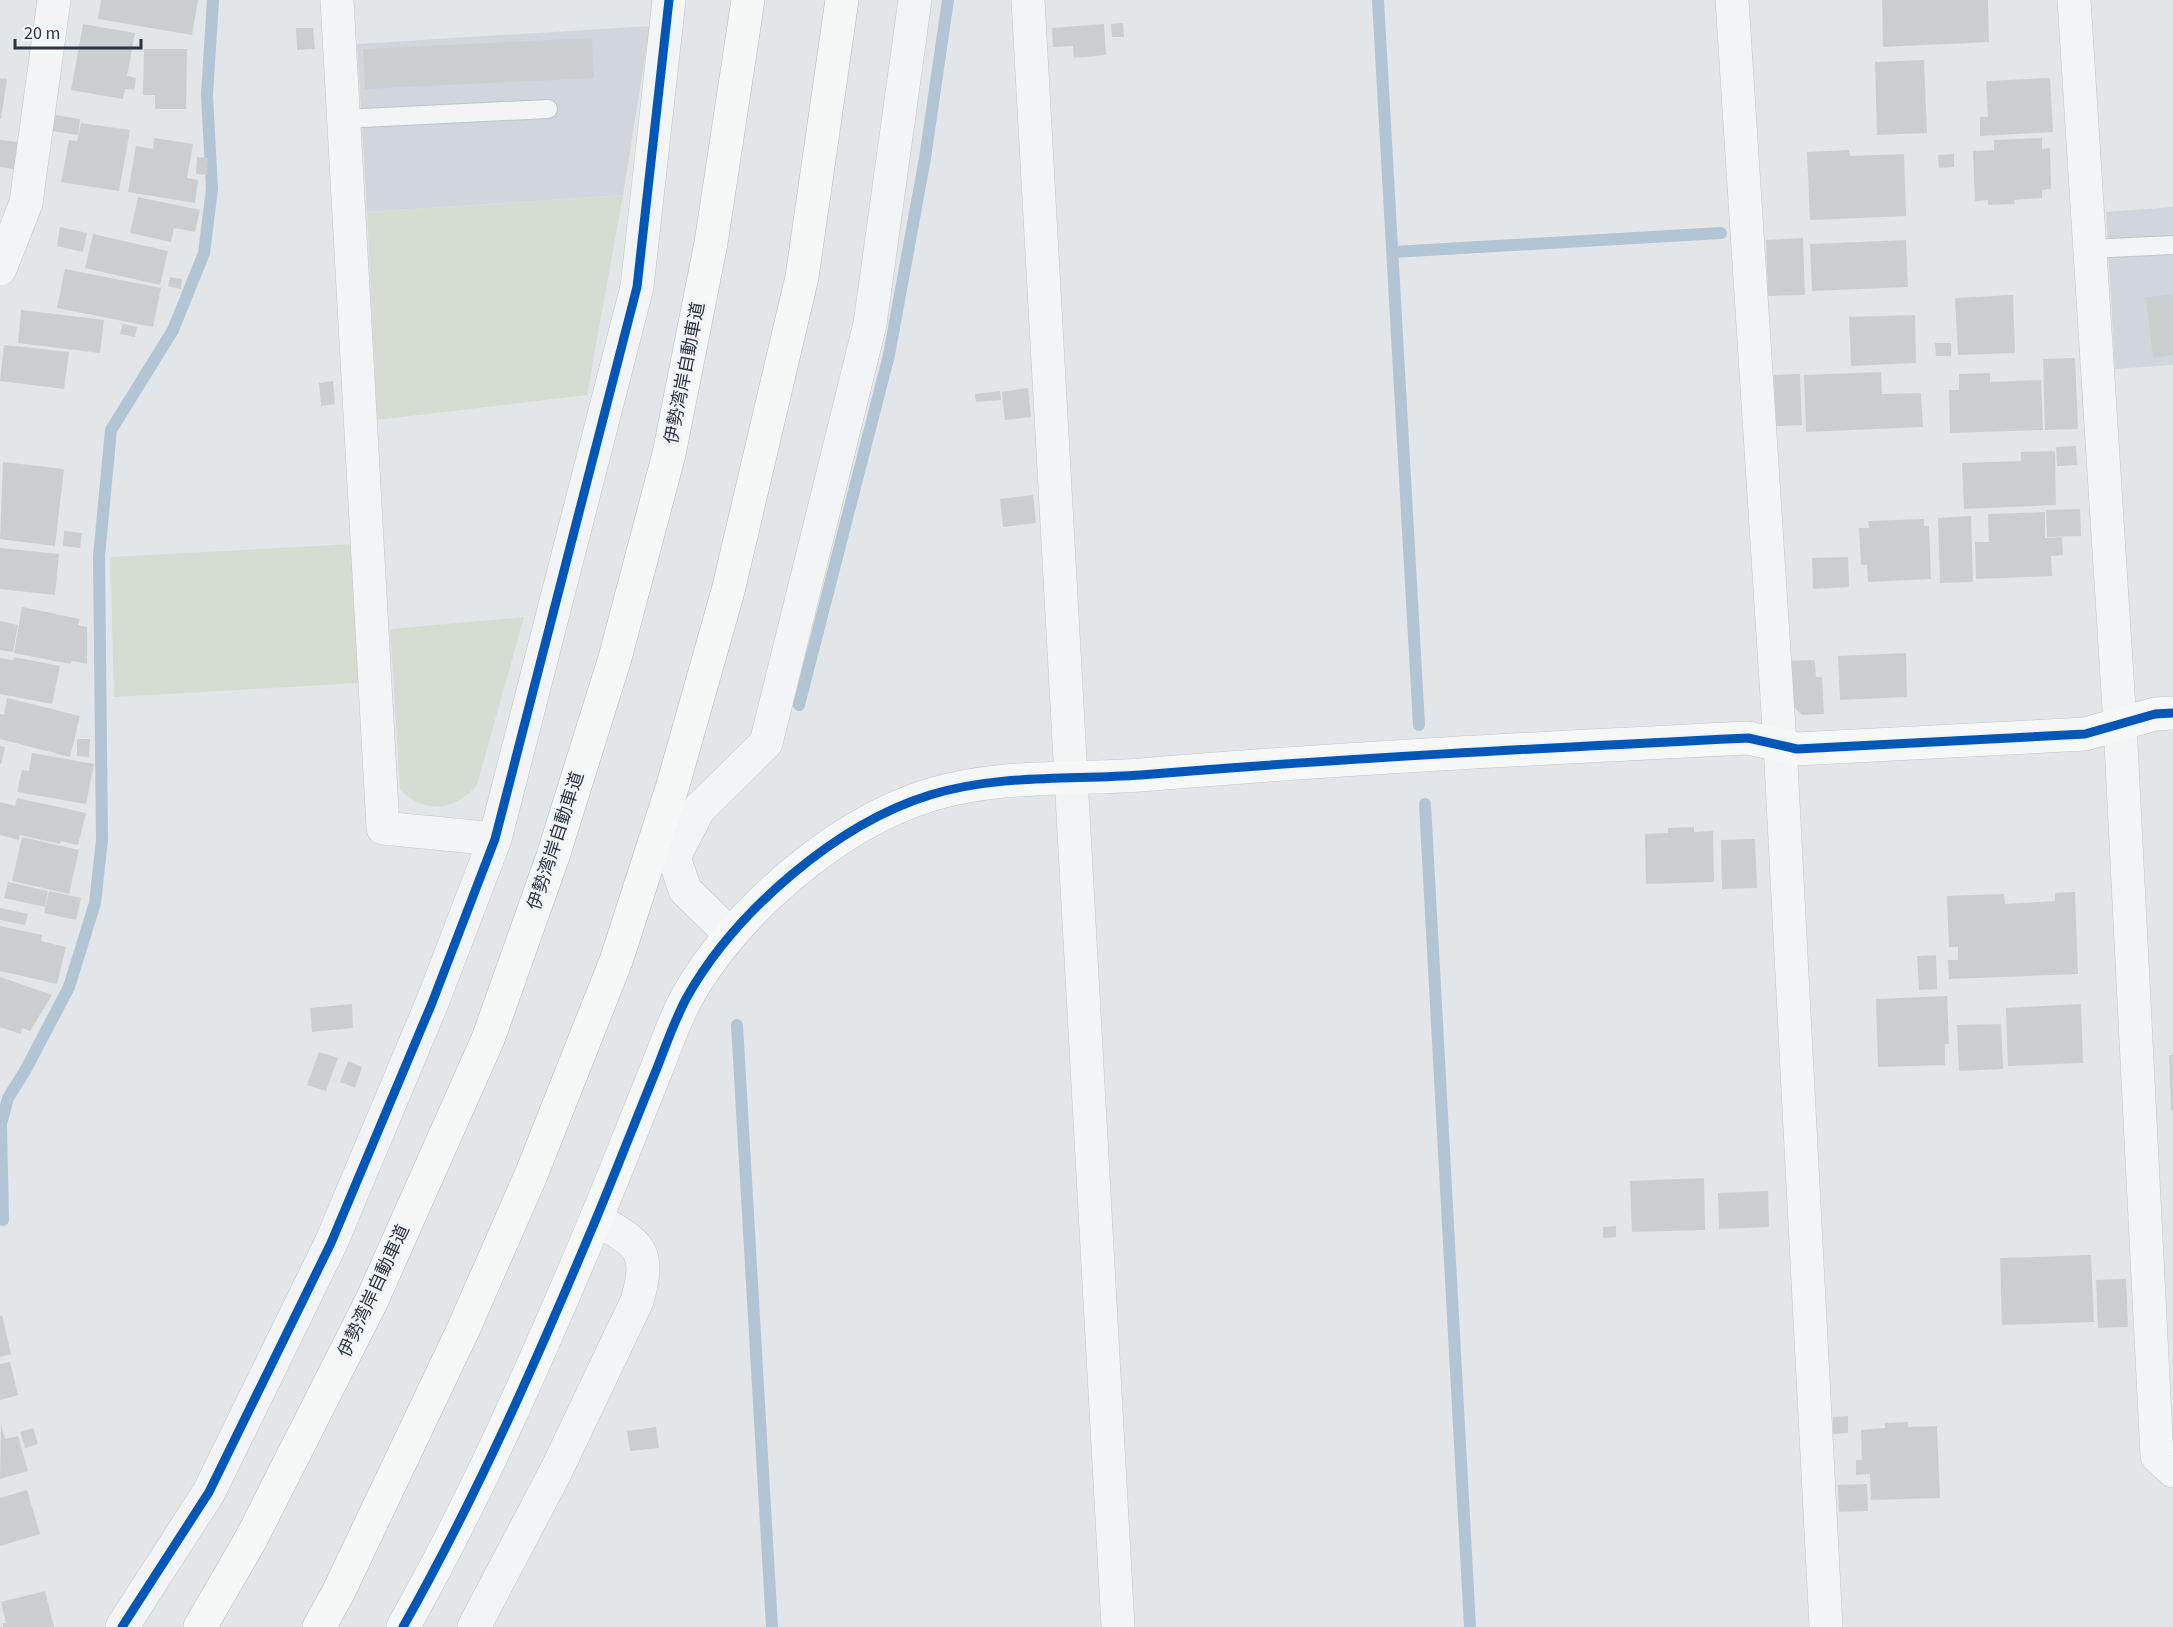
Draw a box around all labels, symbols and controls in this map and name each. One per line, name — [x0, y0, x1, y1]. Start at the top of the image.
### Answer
scale bar — [15, 12, 141, 50]
text: 20 m — [24, 21, 60, 46]
street label: 伊勢湾岸自動車道 — [659, 300, 711, 446]
street label: 伊勢湾岸自動車道 — [522, 769, 590, 913]
street label: 伊勢湾岸自動車道 — [332, 1220, 416, 1362]

